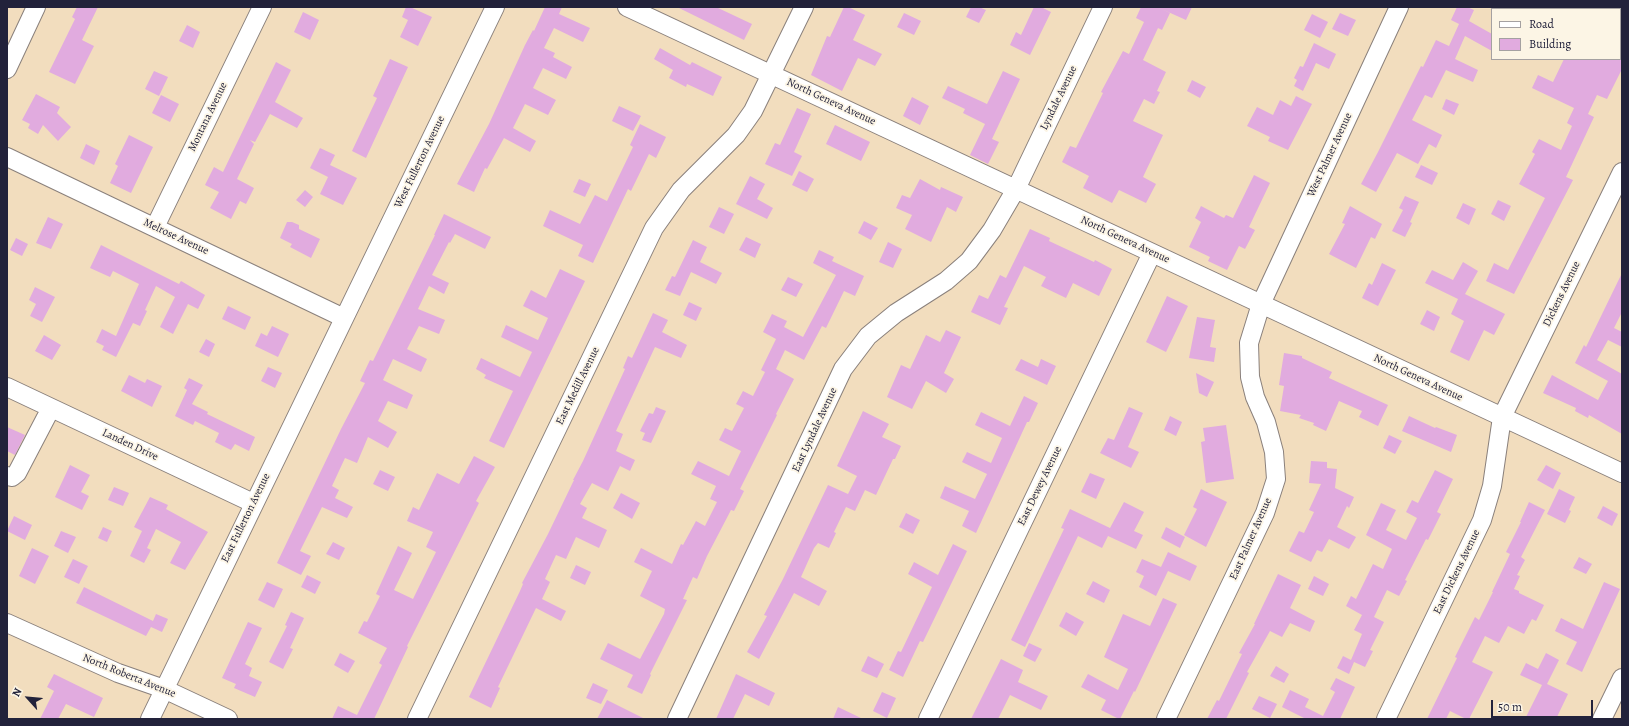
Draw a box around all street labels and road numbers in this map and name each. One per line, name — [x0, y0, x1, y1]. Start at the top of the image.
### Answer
street label: Lyndale Avenue — [1038, 64, 1080, 132]
street label: North Geneva Avenue — [784, 76, 878, 128]
street label: Montana Avenue — [186, 80, 230, 154]
street label: West Palmer Avenue — [1305, 111, 1355, 199]
street label: West Fullerton Avenue — [392, 114, 448, 210]
street label: North Geneva Avenue — [1078, 214, 1172, 266]
street label: Melrose Avenue — [141, 216, 211, 258]
street label: Dickens Avenue — [1540, 259, 1584, 329]
street label: East Medill Avenue — [553, 345, 603, 427]
street label: North Geneva Avenue — [1371, 352, 1465, 404]
street label: East Lyndale Avenue — [790, 386, 840, 474]
street label: Landen Drive — [100, 426, 160, 464]
street label: East Dewey Avenue — [1015, 444, 1065, 528]
street label: East Fullerton Avenue — [219, 471, 273, 565]
street label: East Palmer Avenue — [1227, 496, 1275, 582]
street label: East Dickens Avenue — [1431, 527, 1483, 617]
street label: North Roberta Avenue — [80, 651, 178, 701]

